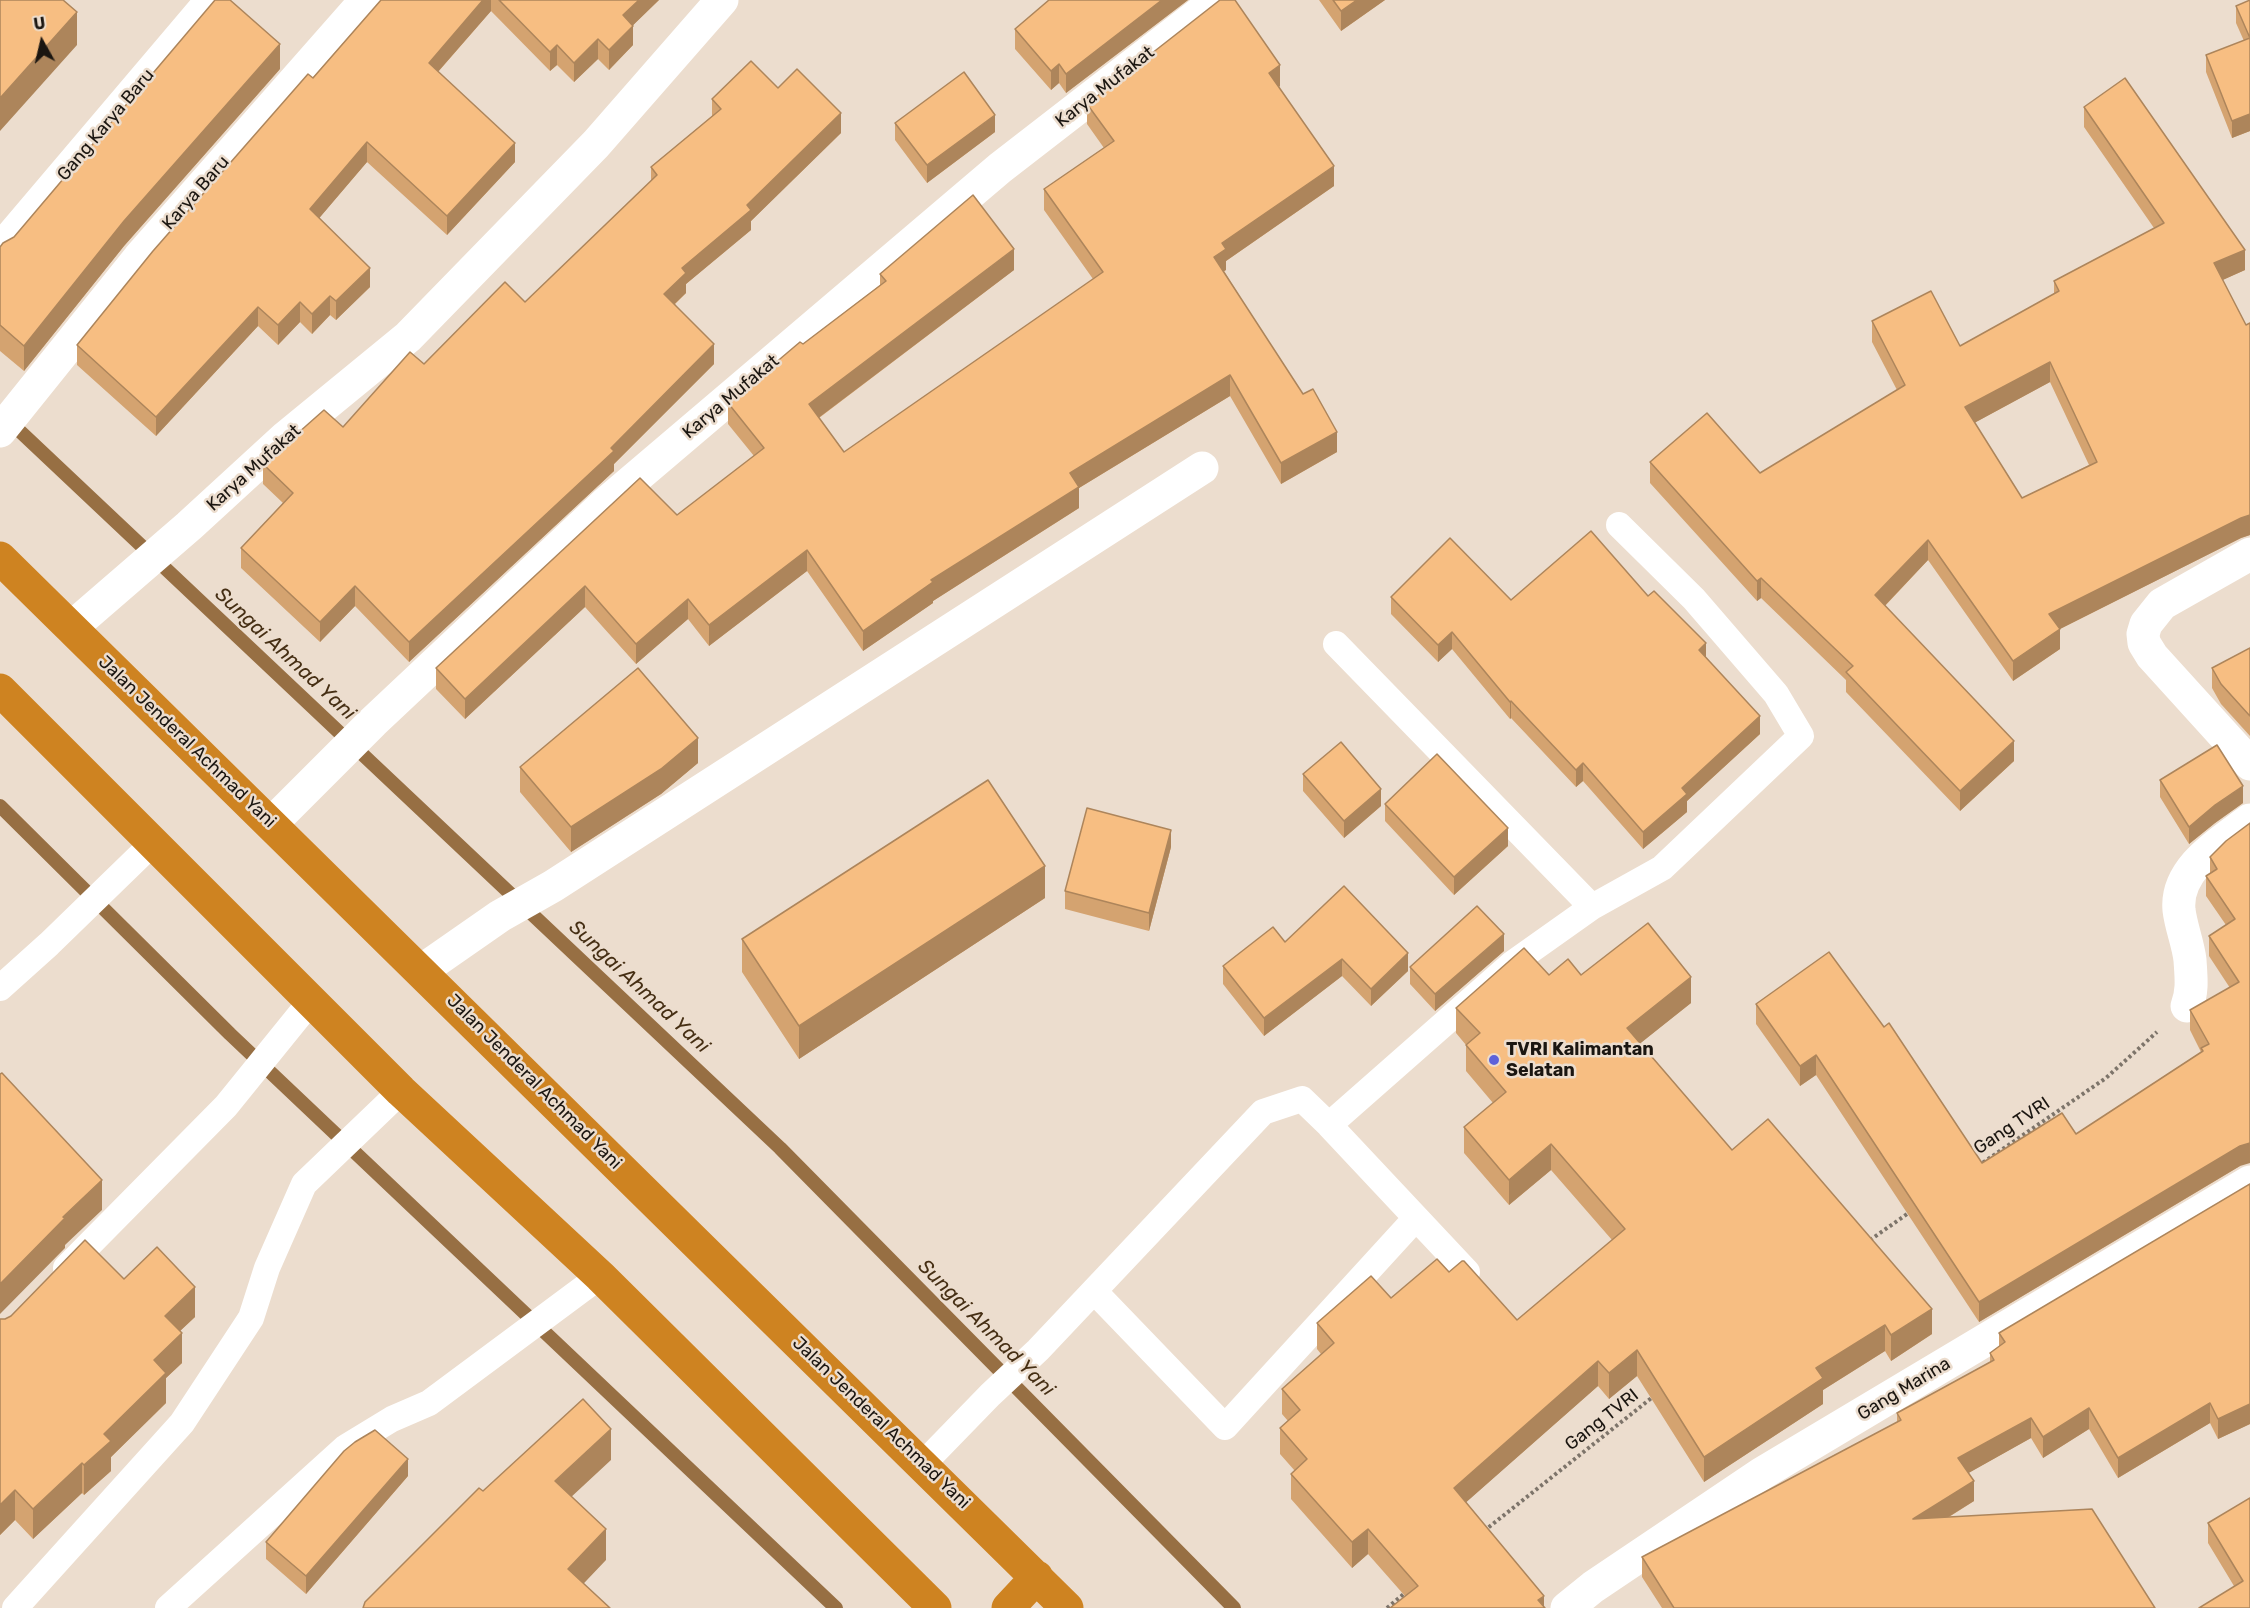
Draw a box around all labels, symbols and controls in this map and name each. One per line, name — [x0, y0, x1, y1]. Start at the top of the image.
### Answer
north arrow — [12, 12, 72, 72]
text: U — [32, 13, 46, 34]
street label: Karya Mufakat — [1051, 42, 1159, 132]
street label: Gang Karya Baru — [53, 65, 159, 185]
street label: Karya Baru — [158, 152, 234, 234]
street label: Karya Mufakat — [678, 350, 784, 444]
street label: Karya Mufakat — [202, 420, 306, 516]
water label: Sungai Ahmad Yani — [210, 583, 360, 725]
street label: Jalan Jenderal Achmad Yani — [94, 651, 280, 833]
water label: Sungai Ahmad Yani — [564, 916, 714, 1058]
street label: Jalan Jenderal Achmad Yani — [442, 990, 626, 1174]
place label: TVRI Kalimantan Selatan — [1506, 1039, 1654, 1082]
marker: TVRI Kalimantan Selatan — [1487, 1053, 1501, 1067]
street label: Gang TVRI — [1970, 1093, 2054, 1159]
water label: Sungai Ahmad Yani — [913, 1255, 1059, 1401]
street label: Jalan Jenderal Achmad Yani — [788, 1332, 974, 1514]
street label: Gang Marina — [1854, 1353, 1954, 1425]
street label: Gang TVRI — [1561, 1385, 1643, 1455]

